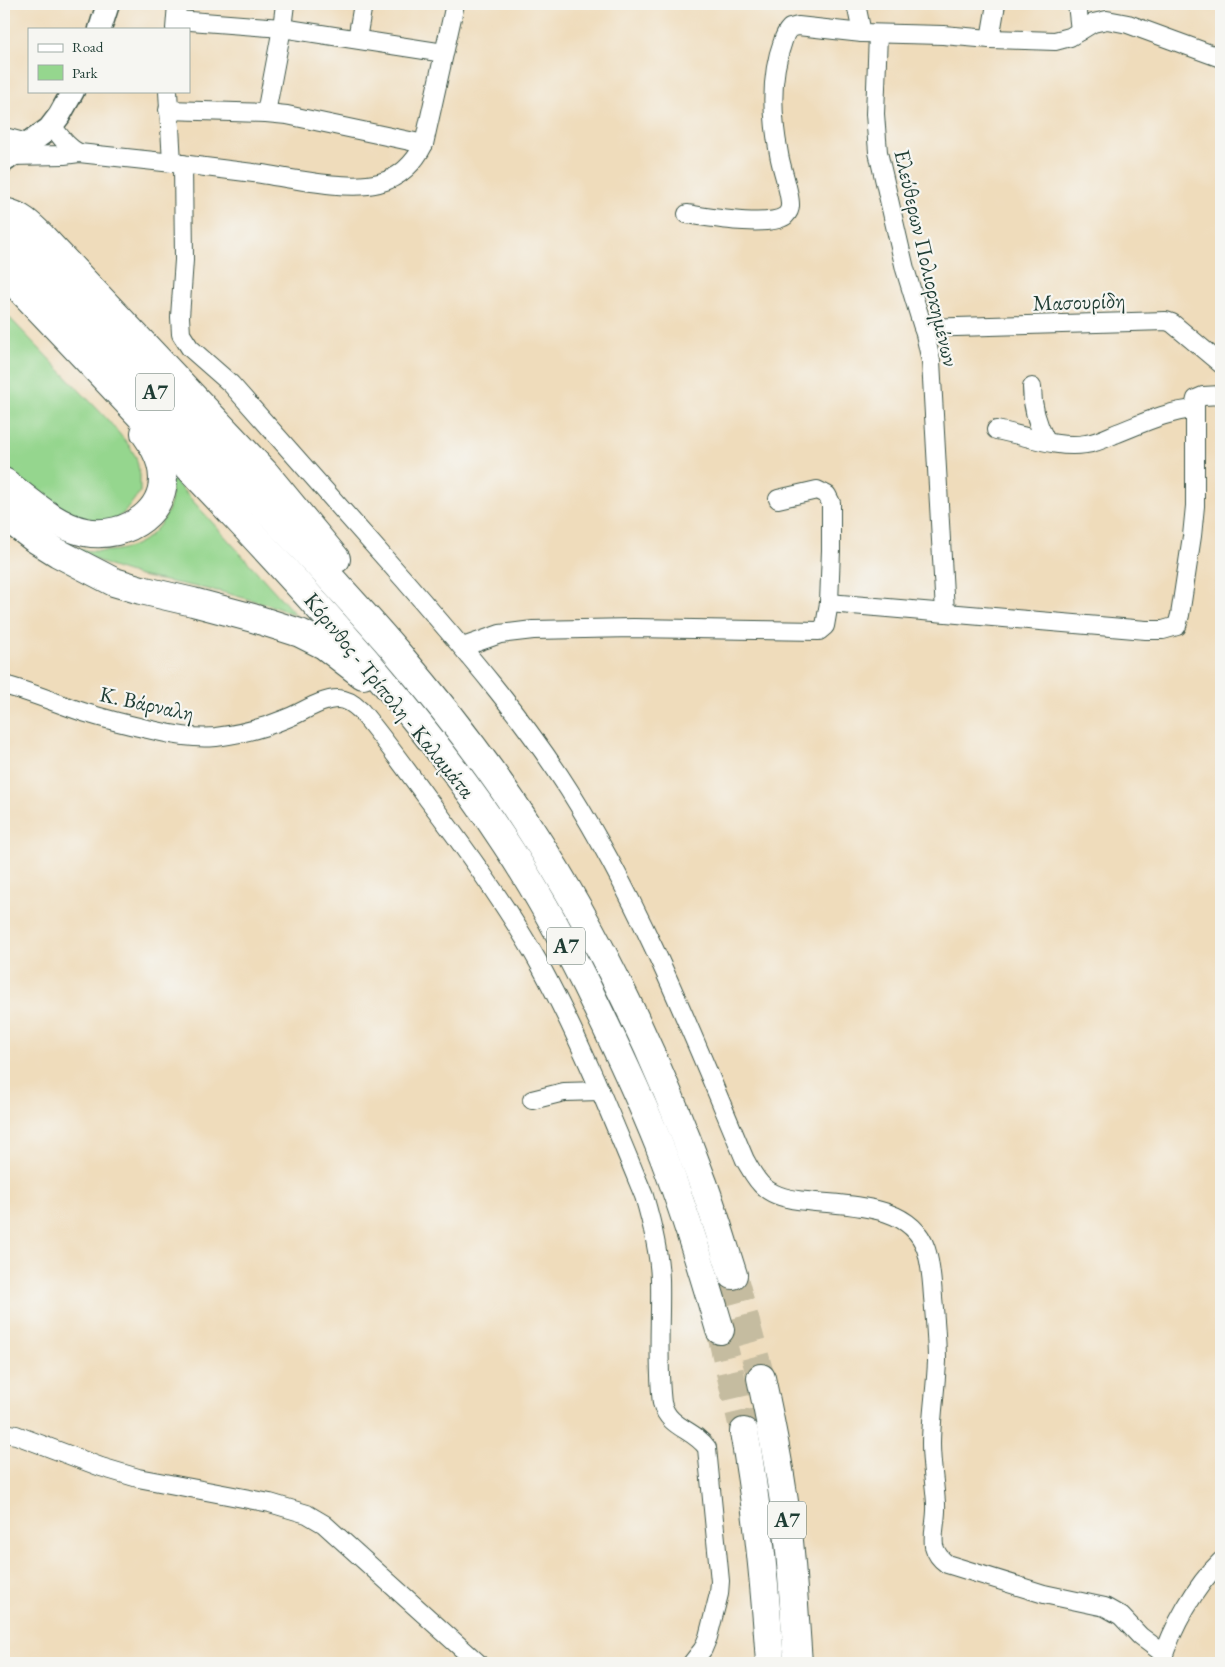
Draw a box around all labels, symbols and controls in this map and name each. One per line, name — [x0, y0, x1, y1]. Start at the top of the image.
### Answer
legend — [28, 28, 190, 92]
text: Road — [72, 37, 104, 56]
text: Park — [72, 63, 99, 82]
street label: Ελεύθερων Πολιορκημένων — [887, 147, 966, 370]
street label: Μασουρίδη — [1032, 285, 1126, 318]
road number: Α7 — [136, 374, 174, 411]
street label: Κόρινθος - Τρίπολη - Καλαμάτα — [298, 586, 482, 805]
street label: Κ. Βάρναλη — [97, 679, 197, 728]
road number: Α7 — [547, 928, 585, 964]
road number: Α7 — [768, 1502, 806, 1538]

